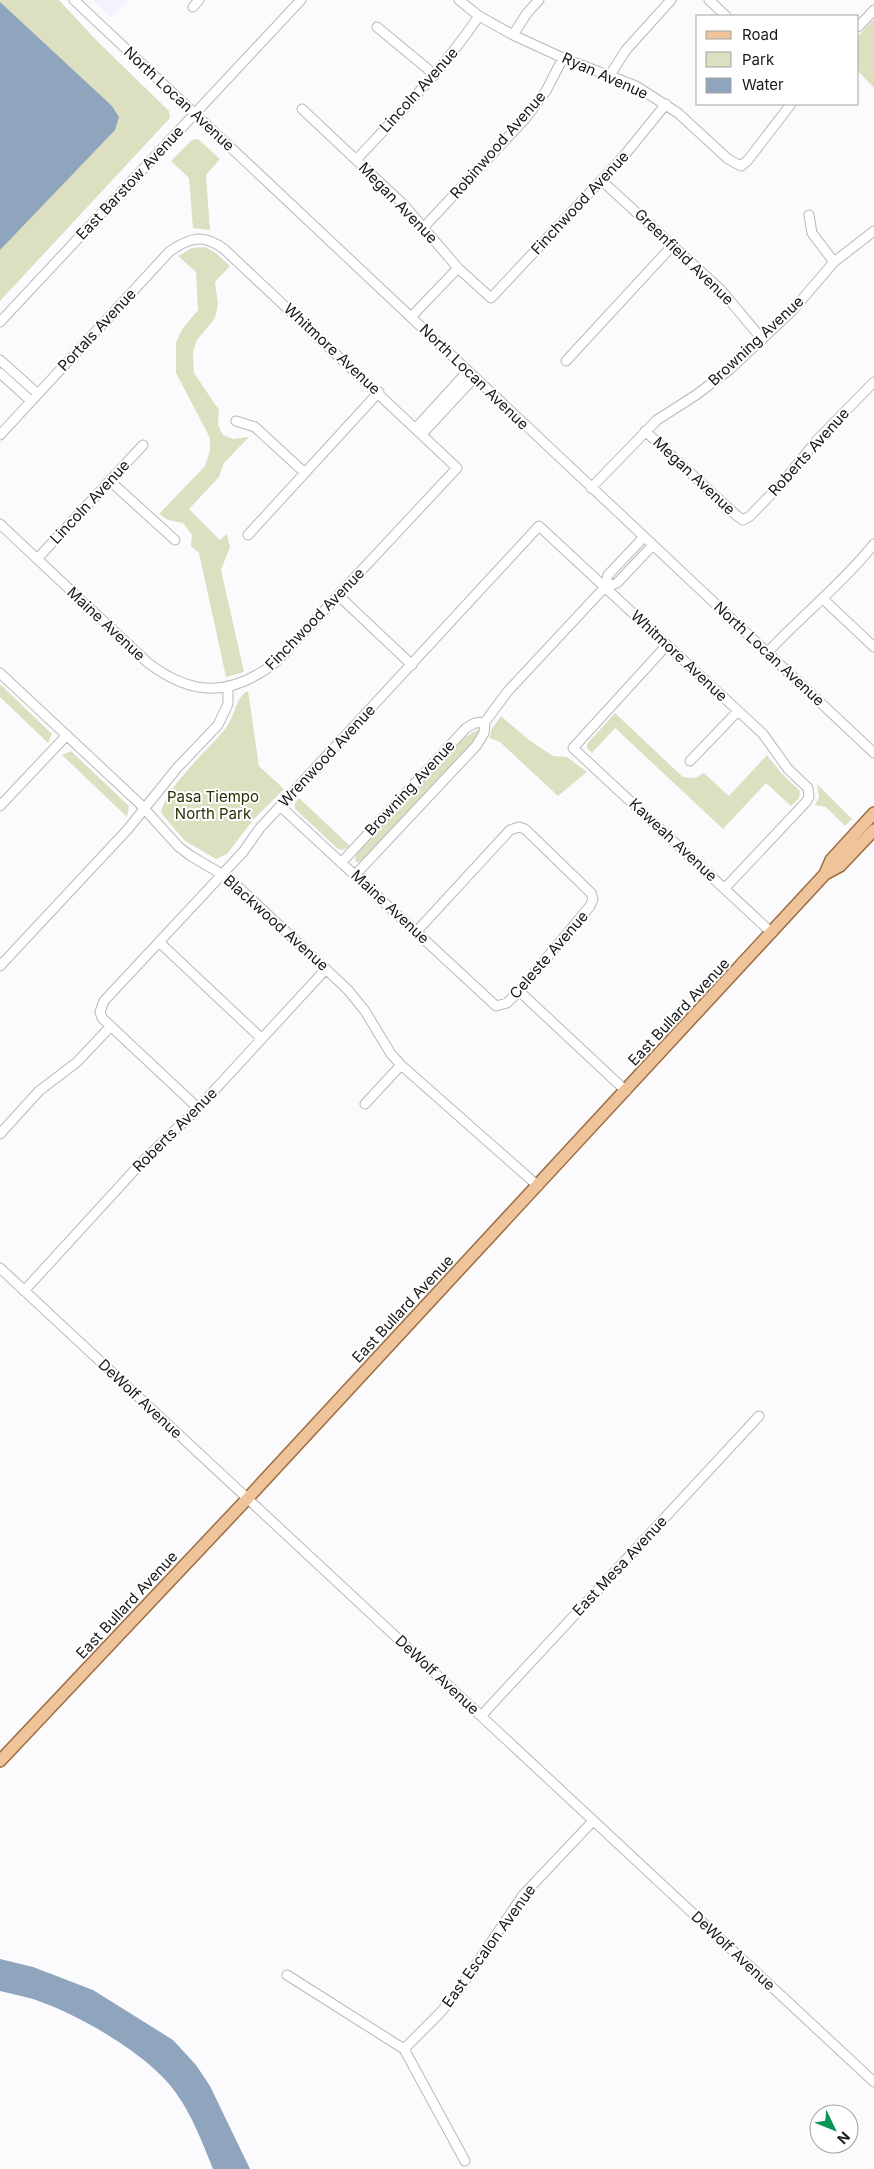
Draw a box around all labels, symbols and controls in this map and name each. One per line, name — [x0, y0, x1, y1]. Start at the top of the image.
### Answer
legend — [696, 15, 859, 105]
text: Road — [742, 25, 778, 44]
street label: North Locan Avenue — [120, 42, 239, 155]
street label: Lincoln Avenue — [375, 43, 462, 136]
street label: Ryan Avenue — [559, 48, 651, 103]
text: Park — [742, 50, 775, 69]
text: Water — [742, 75, 784, 94]
street label: Robinwood Avenue — [446, 87, 549, 202]
street label: East Barstow Avenue — [72, 122, 187, 244]
street label: Finchwood Avenue — [527, 147, 633, 258]
street label: Megan Avenue — [355, 158, 442, 247]
street label: Greenfield Avenue — [631, 204, 738, 309]
street label: Portals Avenue — [53, 284, 140, 375]
street label: Browning Avenue — [704, 292, 807, 390]
street label: Whitmore Avenue — [280, 299, 385, 398]
street label: North Locan Avenue — [416, 320, 533, 434]
street label: Roberts Avenue — [764, 404, 853, 500]
street label: Megan Avenue — [649, 433, 739, 519]
street label: Lincoln Avenue — [46, 456, 133, 548]
street label: Finchwood Avenue — [261, 564, 368, 674]
street label: Maine Avenue — [63, 583, 149, 665]
street label: North Locan Avenue — [710, 597, 829, 710]
street label: Whitmore Avenue — [627, 606, 732, 705]
street label: Wrenwood Avenue — [274, 700, 379, 811]
street label: Browning Avenue — [361, 736, 459, 839]
park label: Pasa Tiempo North Park — [167, 787, 259, 823]
street label: Kaweah Avenue — [625, 794, 721, 885]
street label: Maine Avenue — [347, 866, 433, 948]
street label: Blackwood Avenue — [220, 870, 333, 975]
street label: Celeste Avenue — [505, 907, 592, 1003]
street label: East Bullard Avenue — [624, 954, 733, 1069]
street label: Roberts Avenue — [128, 1083, 221, 1176]
street label: East Bullard Avenue — [348, 1251, 457, 1366]
street label: DeWolf Avenue — [94, 1355, 186, 1442]
street label: East Mesa Avenue — [568, 1512, 671, 1620]
street label: East Bullard Avenue — [72, 1547, 181, 1662]
street label: DeWolf Avenue — [391, 1631, 483, 1718]
street label: East Escalon Avenue — [438, 1881, 539, 2011]
street label: DeWolf Avenue — [687, 1907, 779, 1994]
north arrow — [809, 2104, 859, 2154]
text: N — [834, 2129, 854, 2148]

